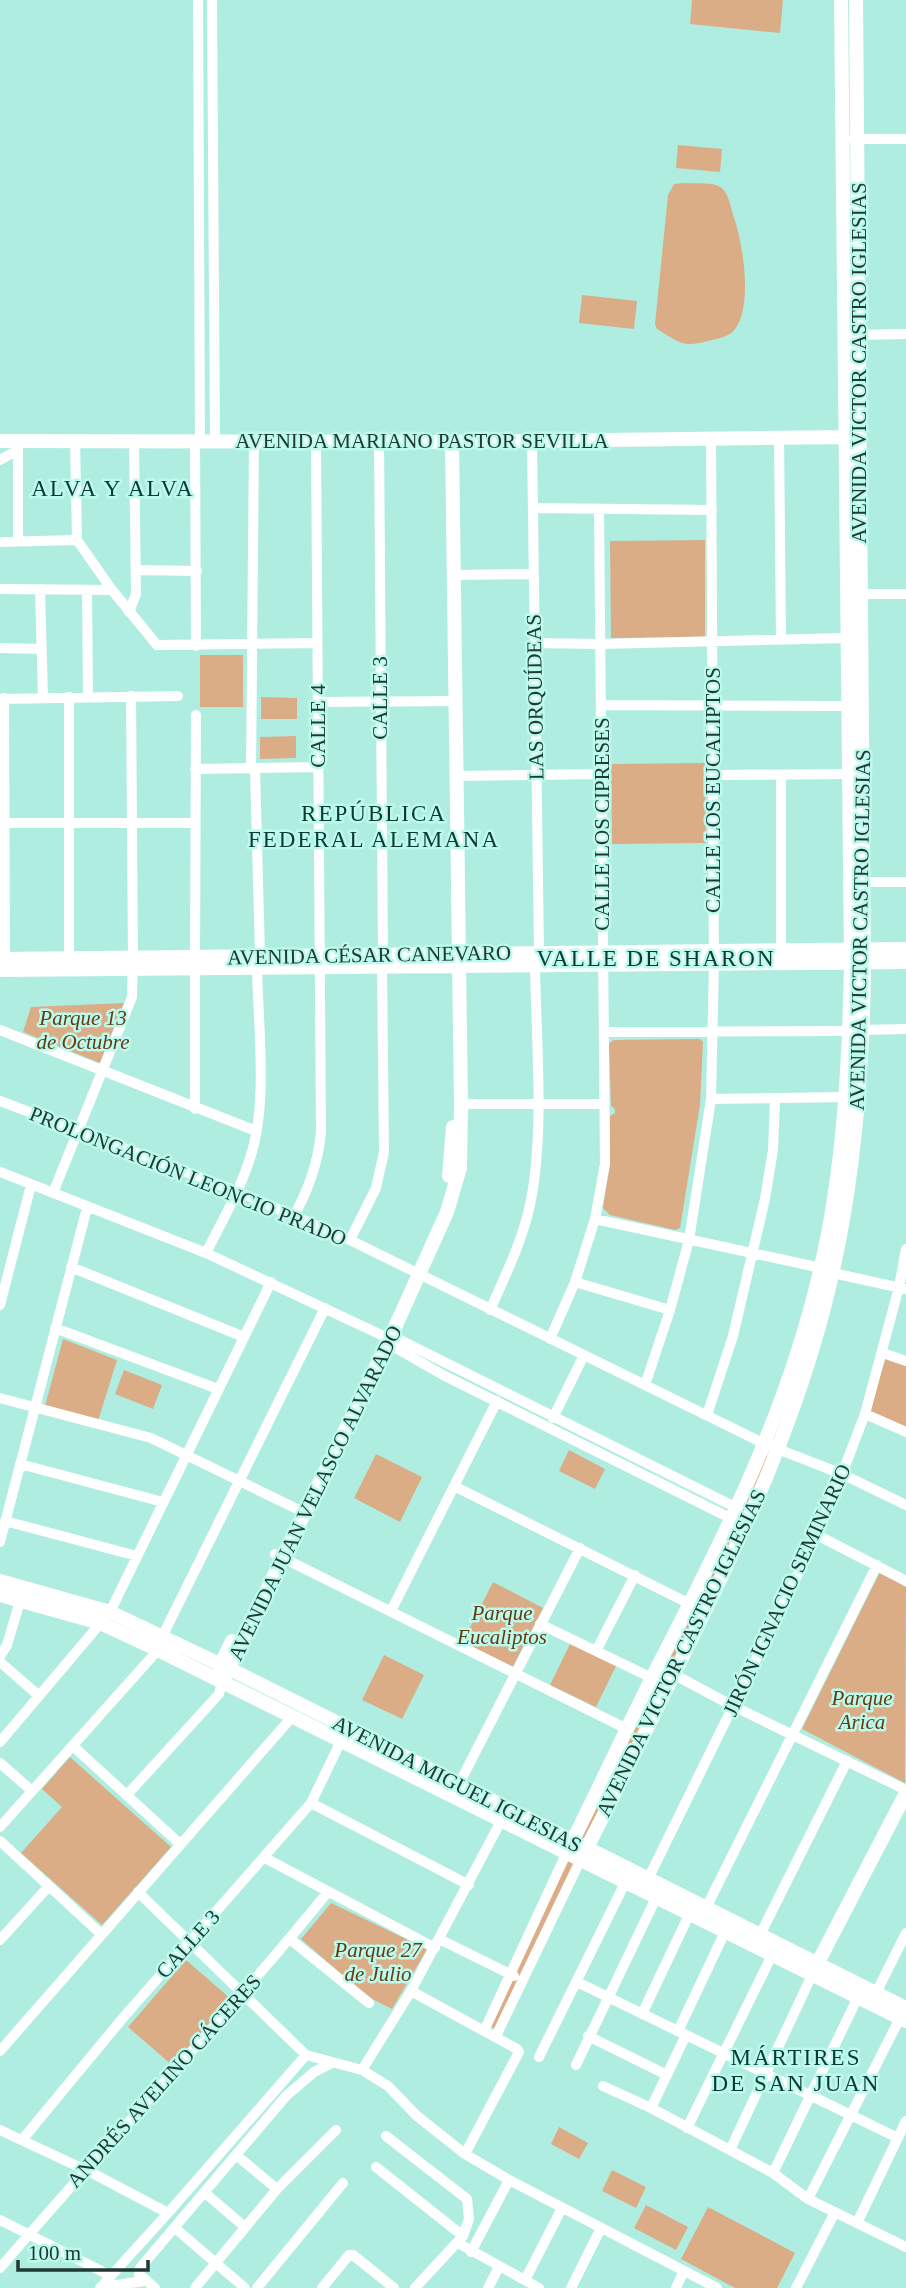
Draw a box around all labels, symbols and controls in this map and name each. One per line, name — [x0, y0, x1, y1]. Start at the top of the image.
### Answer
street label: AVENIDA VICTOR CASTRO IGLESIAS — [847, 182, 871, 544]
street label: AVENIDA MARIANO PASTOR SEVILLA — [235, 429, 610, 453]
district label: ALVA Y ALVA — [31, 476, 195, 501]
street label: LAS ORQUÍDEAS — [522, 614, 548, 780]
street label: CALLE 3 — [368, 656, 392, 740]
street label: CALLE LOS EUCALIPTOS — [701, 667, 725, 913]
street label: CALLE 4 — [306, 684, 330, 768]
street label: CALLE LOS CIPRESES — [590, 717, 614, 931]
street label: AVENIDA VICTOR CASTRO IGLESIAS — [845, 749, 875, 1111]
district label: REPÚBLICA FEDERAL ALEMANA — [248, 800, 500, 852]
street label: AVENIDA CÉSAR CANEVARO — [227, 941, 511, 969]
district label: VALLE DE SHARON — [536, 946, 776, 971]
park label: Parque 13 de Octubre — [36, 1006, 130, 1054]
street label: PROLONGACIÓN LEONCIO PRADO — [26, 1101, 350, 1251]
street label: AVENIDA JUAN VELASCO ALVARADO — [223, 1322, 407, 1664]
street label: JIRÓN IGNACIO SEMINARIO — [718, 1460, 856, 1720]
street label: AVENIDA VICTOR CASTRO IGLESIAS — [591, 1485, 771, 1821]
park label: Parque Eucaliptos — [456, 1601, 547, 1649]
park label: Parque Arica — [830, 1686, 893, 1734]
street label: AVENIDA MIGUEL IGLESIAS — [328, 1711, 586, 1857]
street label: CALLE 3 — [151, 1905, 225, 1983]
park label: Parque 27 de Julio — [333, 1938, 423, 1986]
street label: ANDRÉS AVELINO CÁCERES — [62, 1969, 266, 2193]
district label: MÁRTIRES DE SAN JUAN — [712, 2045, 880, 2096]
scale bar — [18, 2228, 147, 2272]
text: 100 m — [28, 2241, 81, 2265]

